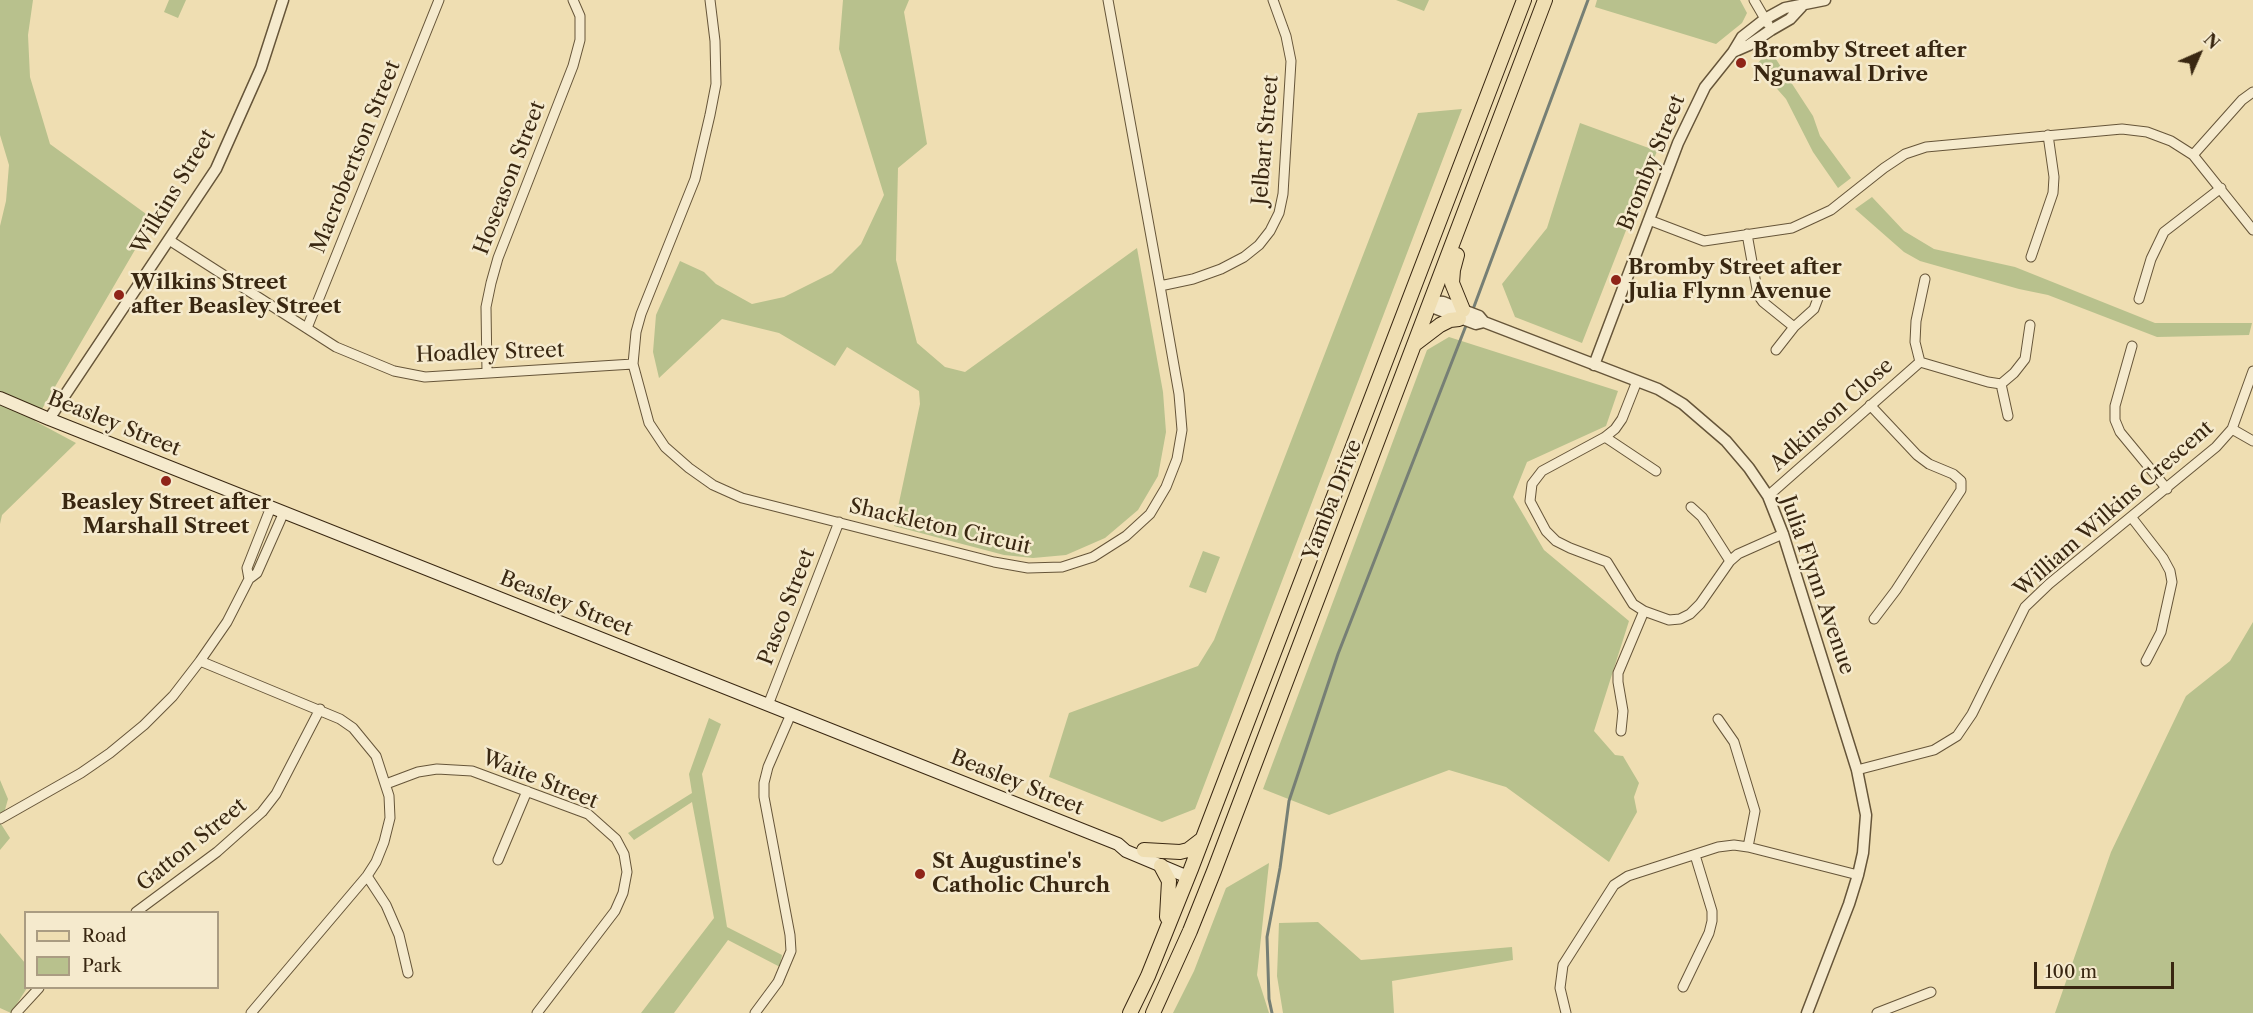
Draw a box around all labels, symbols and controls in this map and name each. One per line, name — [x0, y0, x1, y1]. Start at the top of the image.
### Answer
north arrow — [2169, 24, 2229, 84]
text: N — [2200, 29, 2224, 53]
place label: Bromby Street after Ngunawal Drive — [1753, 38, 1967, 88]
marker: Bromby Street after Ngunawal Drive — [1734, 56, 1748, 70]
street label: Macrobertson Street — [306, 57, 406, 257]
street label: Jelbart Street — [1248, 74, 1284, 206]
street label: Bromby Street — [1613, 91, 1691, 235]
street label: Hoseason Street — [469, 98, 551, 258]
street label: Wilkins Street — [127, 125, 221, 259]
place label: Bromby Street after Julia Flynn Avenue — [1628, 255, 1842, 305]
place label: Wilkins Street after Beasley Street — [131, 270, 341, 320]
marker: Bromby Street after Julia Flynn Avenue — [1609, 273, 1623, 287]
marker: Wilkins Street after Beasley Street — [112, 288, 126, 302]
street label: Hoadley Street — [415, 338, 565, 368]
street label: Adkinson Close — [1765, 353, 1899, 477]
street label: Beasley Street — [44, 386, 184, 462]
street label: William Wilkins Crescent — [2009, 416, 2219, 602]
street label: Yamba Drive — [1298, 436, 1368, 564]
marker: Beasley Street after Marshall Street — [159, 474, 173, 488]
place label: Beasley Street after Marshall Street — [61, 490, 271, 540]
street label: Julia Flynn Avenue — [1775, 492, 1859, 678]
street label: Shackleton Circuit — [847, 494, 1033, 560]
street label: Pasco Street — [753, 545, 821, 669]
street label: Beasley Street — [496, 566, 636, 642]
street label: Waite Street — [478, 745, 602, 815]
street label: Beasley Street — [947, 745, 1087, 821]
street label: Gatton Street — [132, 793, 252, 897]
place label: St Augustine's Catholic Church — [932, 849, 1110, 899]
marker: St Augustine's Catholic Church — [913, 867, 927, 881]
legend — [24, 911, 219, 989]
text: Road — [82, 925, 127, 947]
scale bar — [2037, 950, 2176, 988]
text: Park — [82, 955, 121, 977]
text: 100 m — [2045, 961, 2097, 983]

